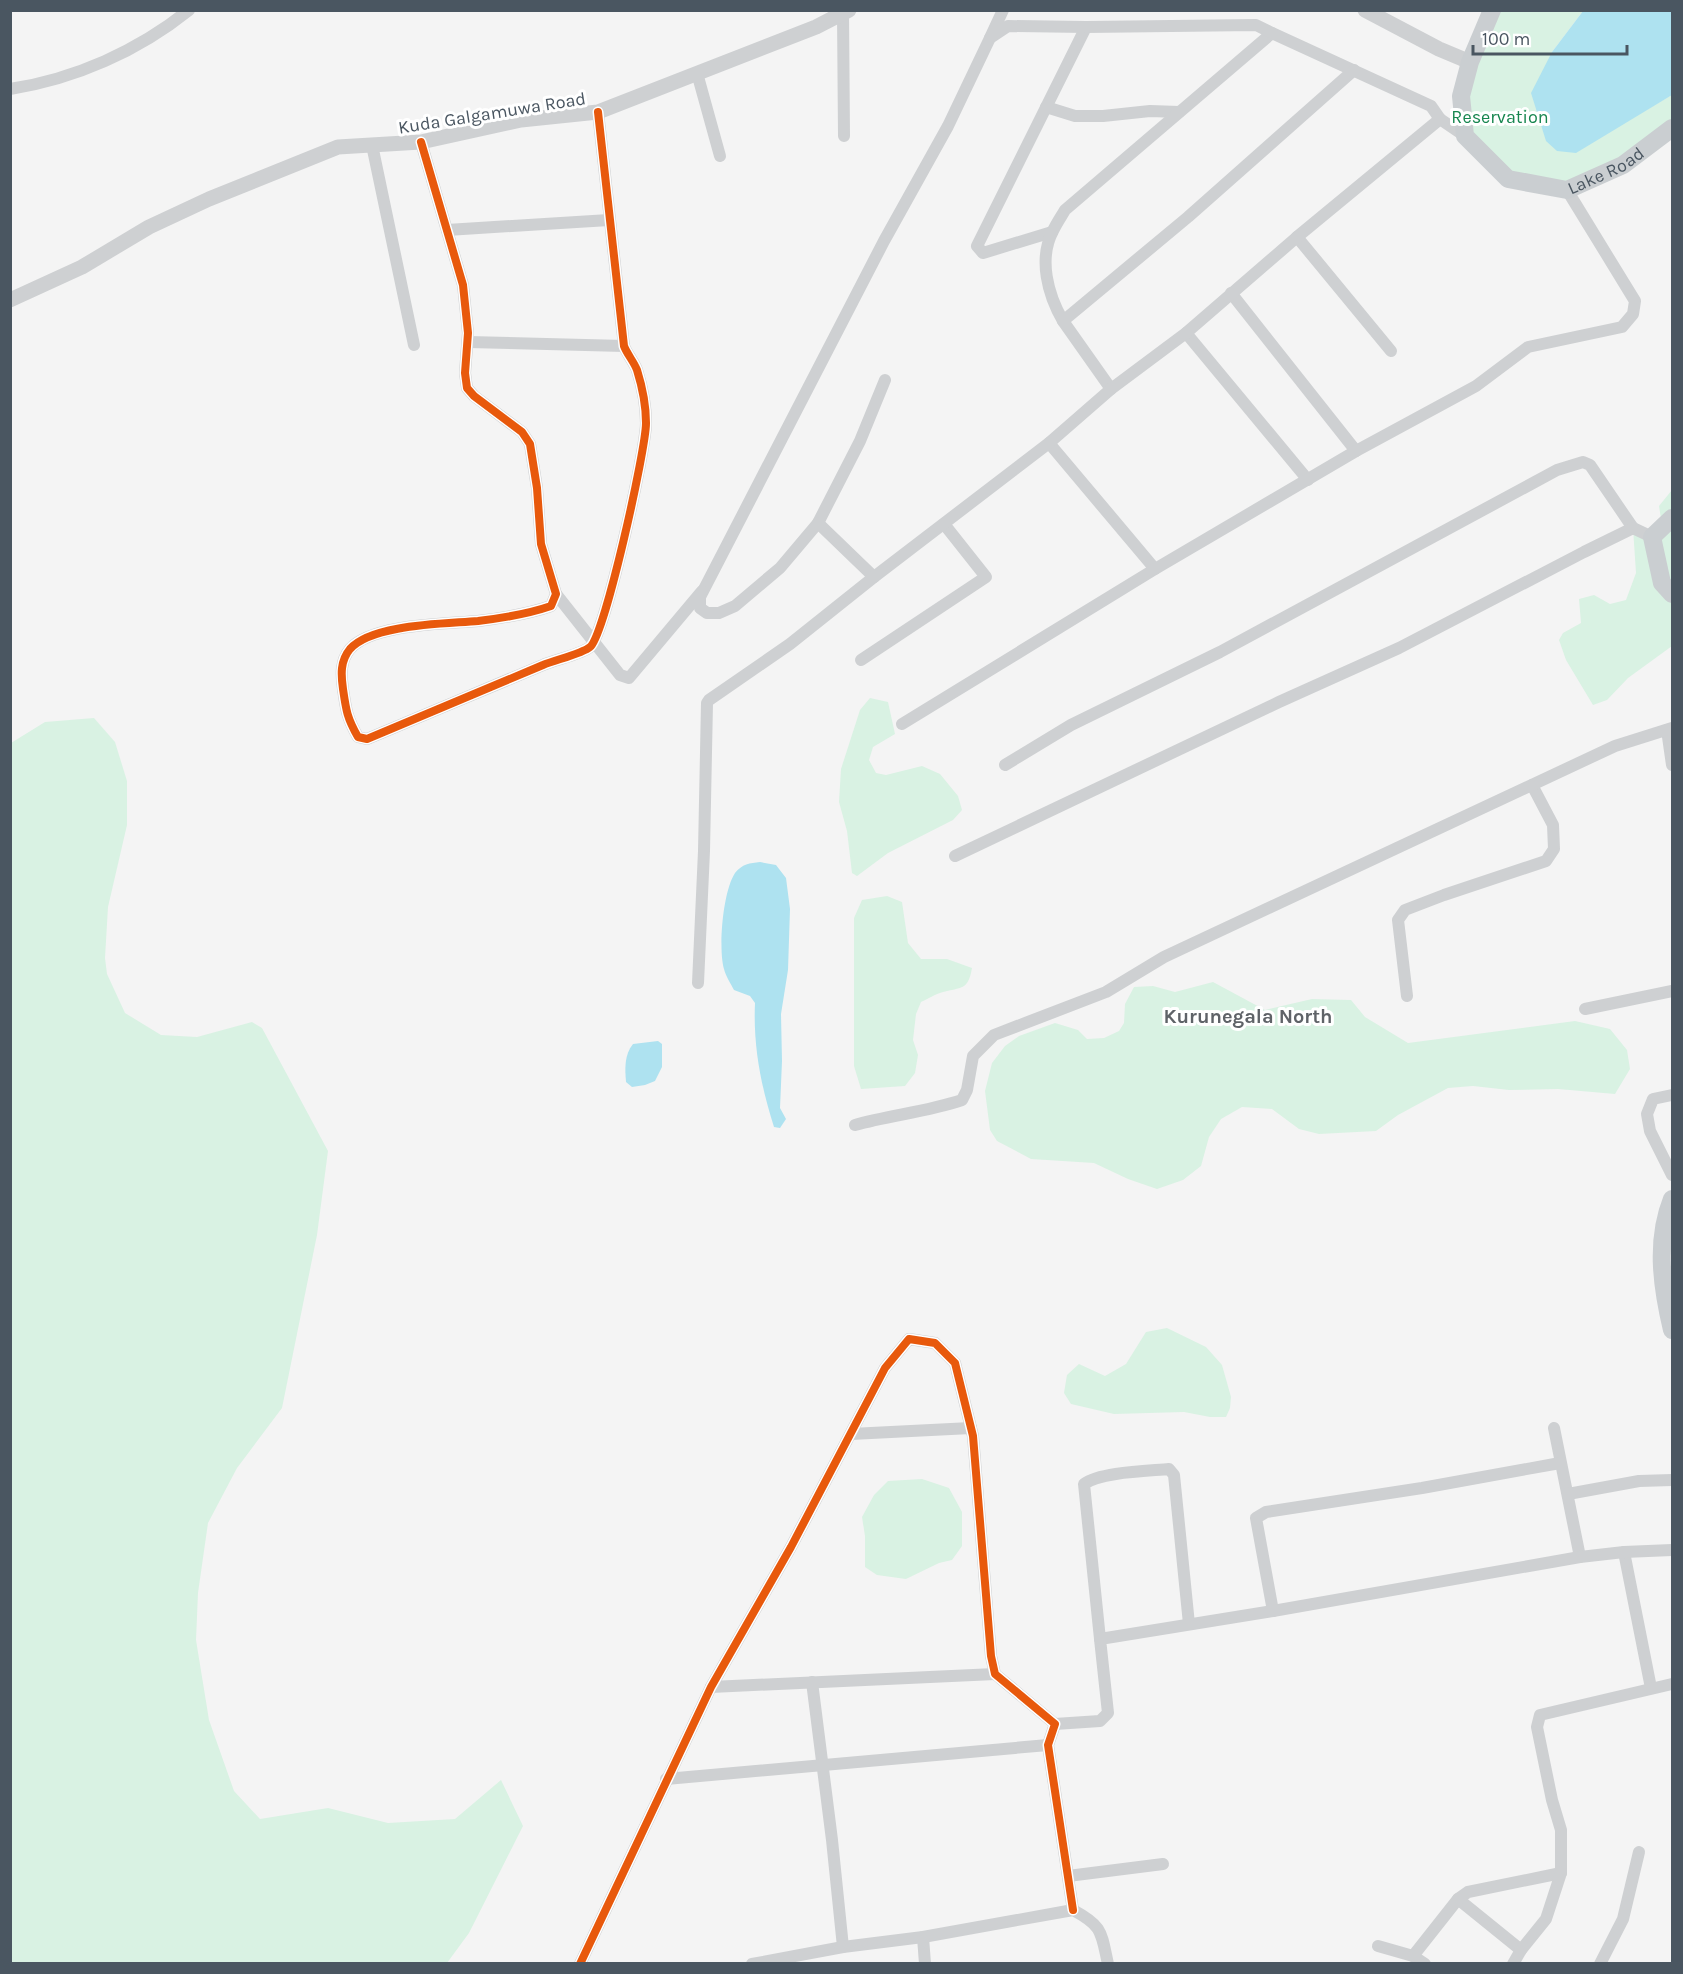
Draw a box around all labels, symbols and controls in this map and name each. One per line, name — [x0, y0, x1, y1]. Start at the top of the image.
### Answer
scale bar — [1473, 18, 1628, 56]
text: 100 m — [1482, 28, 1530, 50]
street label: Kuda Galgamuwa Road — [397, 87, 587, 139]
park label: Reservation — [1451, 106, 1549, 128]
street label: Lake Road — [1564, 142, 1649, 199]
district label: Kurunegala North — [1163, 1005, 1333, 1028]

